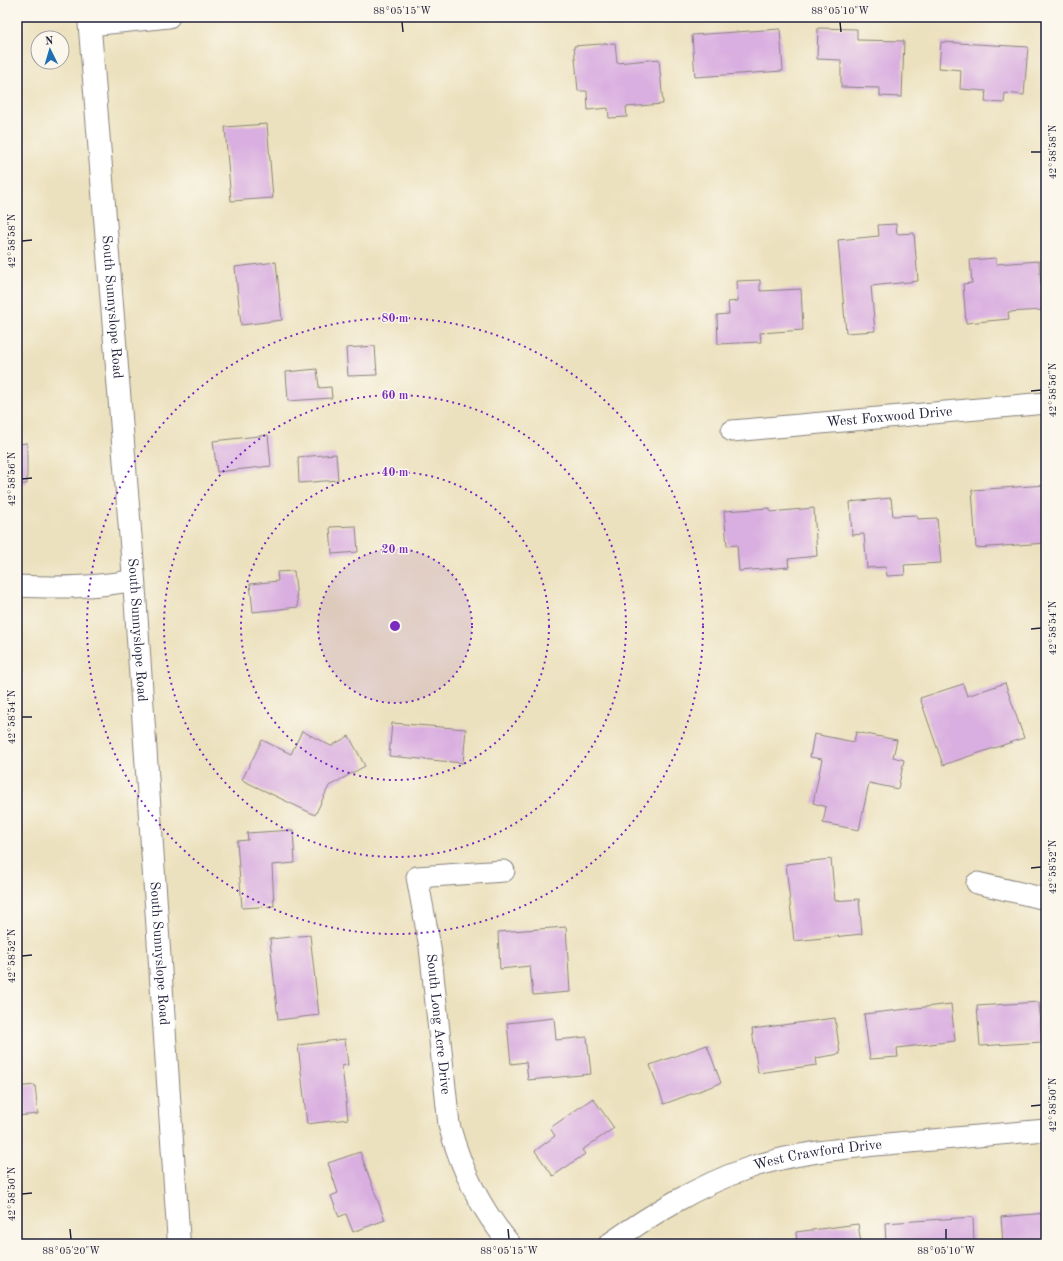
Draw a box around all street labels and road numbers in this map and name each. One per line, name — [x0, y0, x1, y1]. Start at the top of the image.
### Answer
street label: South Sunnyslope Road — [99, 235, 125, 379]
street label: West Foxwood Drive — [826, 404, 953, 430]
street label: South Sunnyslope Road — [125, 558, 149, 702]
street label: South Sunnyslope Road — [147, 881, 171, 1026]
street label: South Long Acre Drive — [424, 953, 453, 1095]
street label: West Crawford Drive — [752, 1138, 883, 1173]

